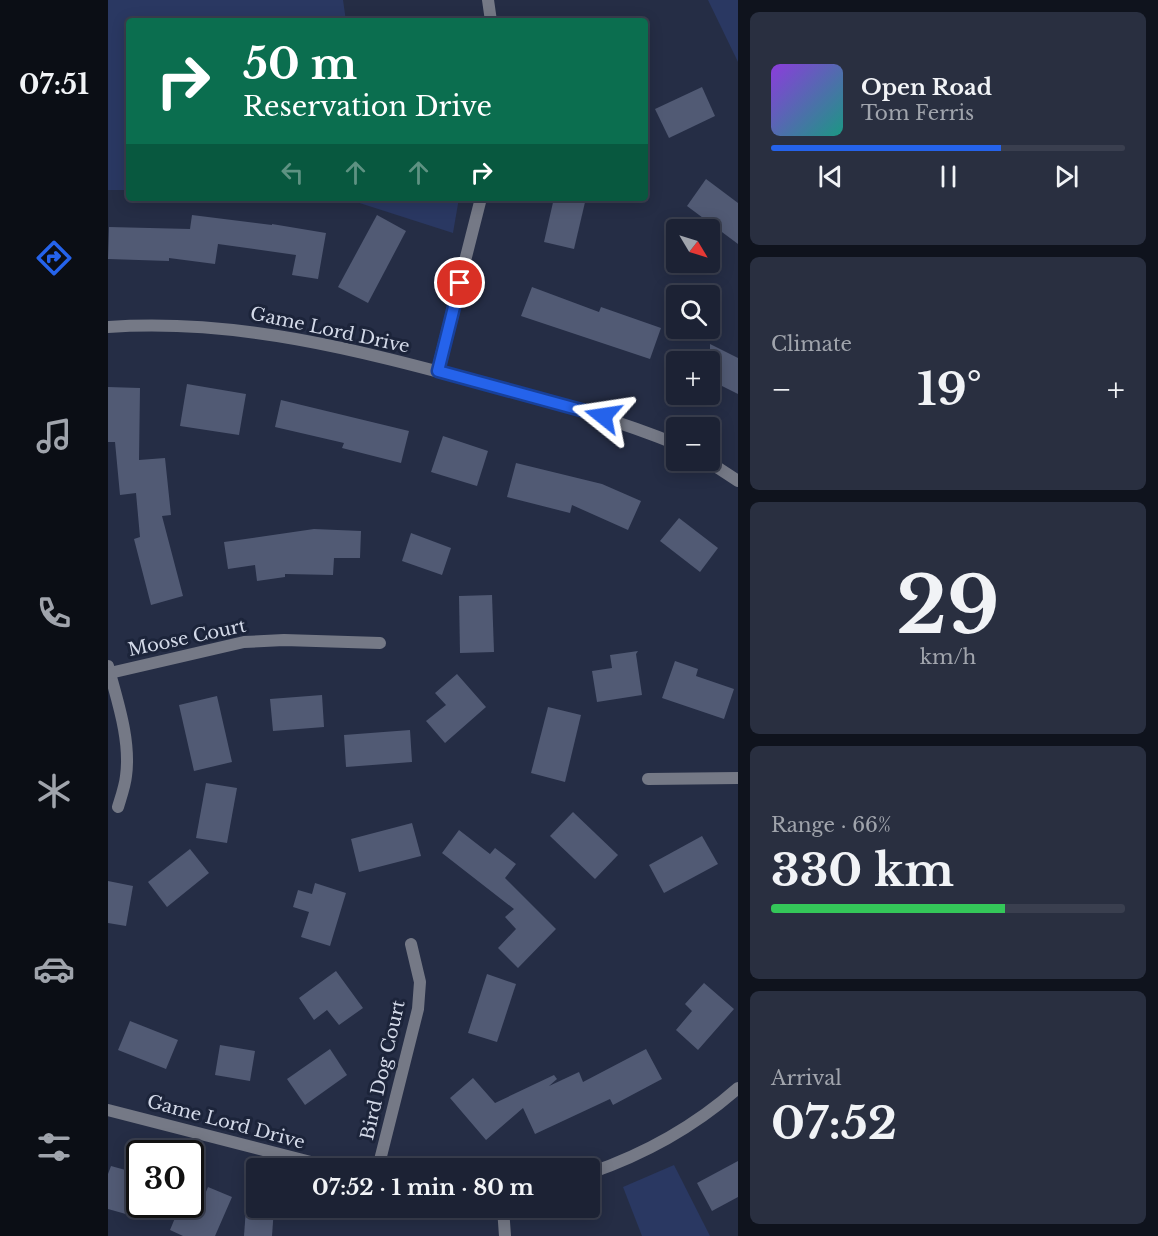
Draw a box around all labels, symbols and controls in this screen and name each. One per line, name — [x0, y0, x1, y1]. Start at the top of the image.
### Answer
text: 50 m — [243, 38, 357, 90]
icon: right — [144, 42, 222, 120]
text: 07:51 — [19, 68, 89, 101]
text: Open Road — [861, 74, 992, 101]
text: Reservation Drive — [243, 90, 492, 123]
text: Tom Ferris — [861, 101, 974, 125]
icon: left — [276, 156, 309, 189]
icon: ahead — [339, 156, 372, 189]
icon: ahead — [402, 156, 435, 189]
icon: right — [465, 156, 498, 189]
icon: previous — [814, 160, 847, 193]
icon: pause — [932, 160, 965, 193]
icon: next — [1050, 160, 1083, 193]
north arrow — [666, 219, 720, 273]
map controls — [666, 219, 720, 471]
icon: directions — [33, 237, 75, 279]
pin — [434, 257, 485, 308]
icon: arrive — [443, 266, 476, 299]
button: search — [666, 285, 720, 339]
street label: Game Lord Drive — [248, 302, 412, 358]
text: Climate — [771, 332, 852, 356]
button: + — [666, 351, 720, 405]
text: 19° — [917, 361, 982, 417]
text: − — [771, 369, 792, 410]
text: + — [1107, 369, 1125, 410]
position arrow — [571, 384, 635, 448]
icon: music — [33, 415, 75, 457]
button: − — [666, 417, 720, 471]
text: 29 — [896, 557, 1000, 654]
icon: phone — [33, 592, 75, 634]
street label: Moose Court — [126, 615, 248, 661]
text: km/h — [920, 645, 976, 669]
icon: climate — [33, 770, 75, 812]
text: Range · 66% — [771, 813, 891, 837]
text: 330 km — [771, 842, 954, 898]
icon: car — [33, 948, 75, 990]
street label: Bird Dog Court — [356, 998, 410, 1142]
text: Arrival — [771, 1066, 842, 1090]
street label: Game Lord Drive — [145, 1090, 307, 1154]
text: 07:52 — [771, 1095, 897, 1151]
icon: filters — [33, 1126, 75, 1168]
speed limit sign: 30 — [126, 1140, 204, 1218]
text: 07:52 · 1 min · 80 m — [312, 1174, 534, 1201]

